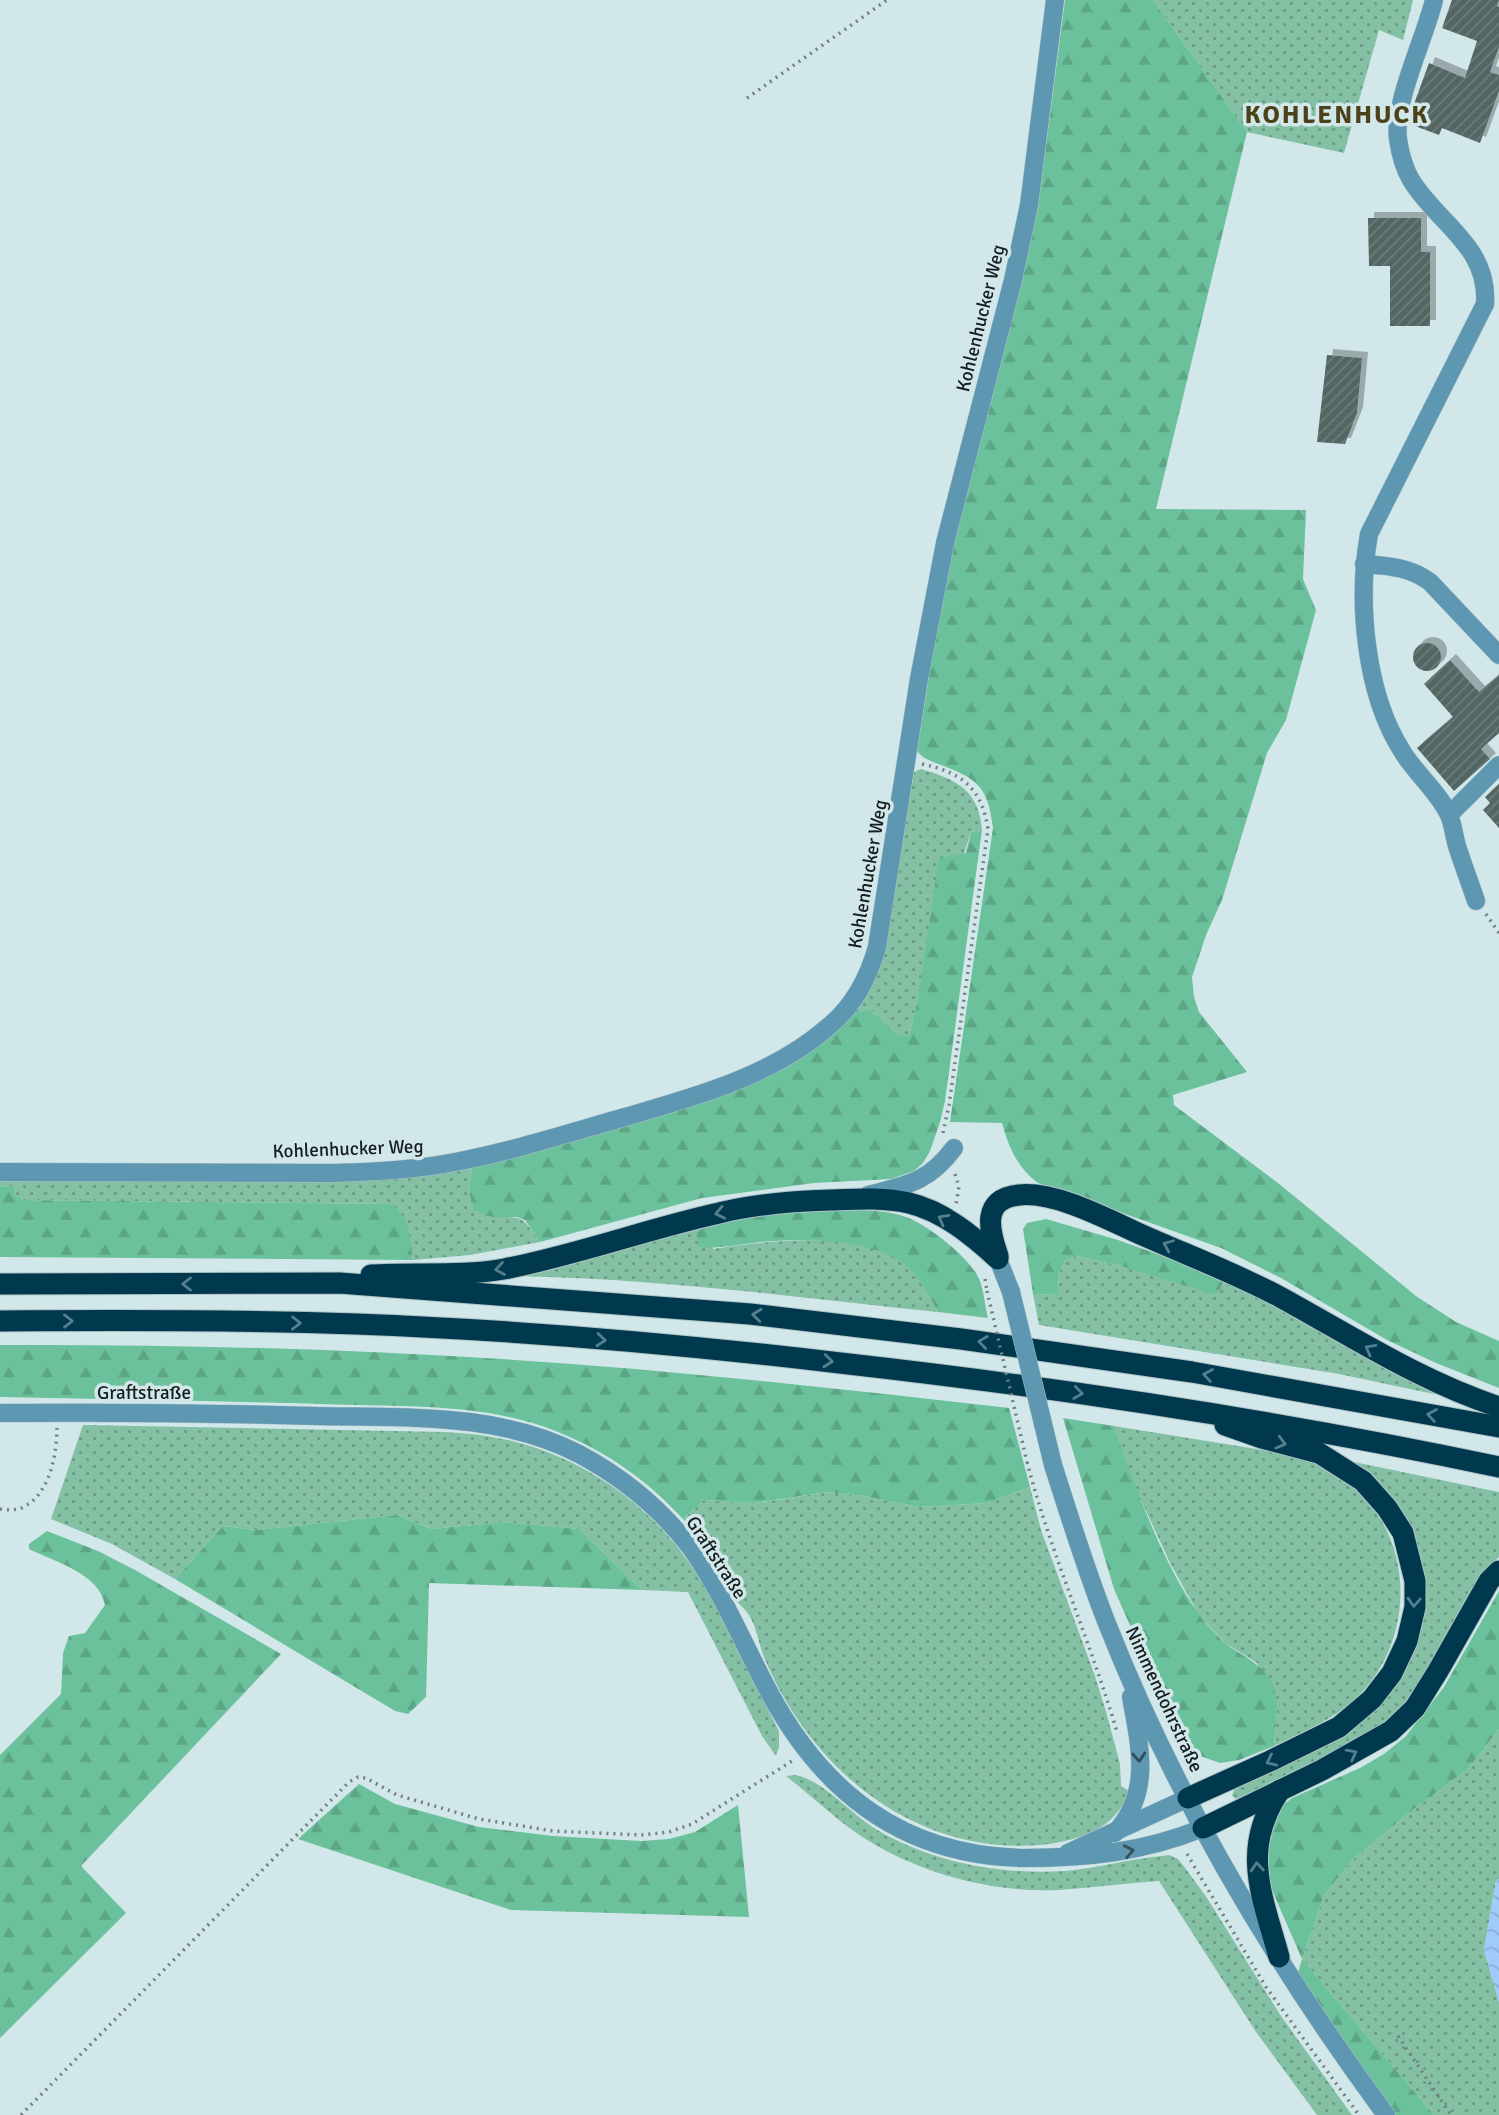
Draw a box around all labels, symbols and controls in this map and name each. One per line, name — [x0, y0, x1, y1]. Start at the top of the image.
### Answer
district label: KOHLENHUCK — [1245, 99, 1429, 131]
street label: Kohlenhucker Weg — [951, 242, 1011, 394]
street label: Kohlenhucker Weg — [843, 798, 893, 951]
street label: Kohlenhucker Weg — [272, 1134, 424, 1164]
one-way arrow — [714, 1204, 726, 1219]
one-way arrow — [938, 1213, 951, 1227]
one-way arrow — [1162, 1240, 1174, 1254]
one-way arrow — [494, 1261, 506, 1276]
one-way arrow — [181, 1276, 192, 1292]
one-way arrow — [751, 1308, 763, 1323]
one-way arrow — [63, 1313, 74, 1329]
one-way arrow — [291, 1315, 301, 1331]
one-way arrow — [596, 1332, 607, 1347]
one-way arrow — [977, 1335, 989, 1350]
one-way arrow — [1364, 1344, 1377, 1357]
one-way arrow — [822, 1354, 834, 1369]
one-way arrow — [1202, 1368, 1214, 1383]
street label: Graftstraße — [97, 1381, 191, 1405]
one-way arrow — [1072, 1385, 1084, 1400]
one-way arrow — [1426, 1408, 1438, 1423]
one-way arrow — [1275, 1435, 1287, 1449]
street label: Graftstraße — [681, 1512, 752, 1603]
one-way arrow — [1407, 1597, 1422, 1608]
street label: Nimmendohrstraße — [1120, 1623, 1208, 1776]
one-way arrow — [1345, 1749, 1357, 1763]
one-way arrow — [1132, 1752, 1147, 1763]
one-way arrow — [1266, 1752, 1278, 1766]
one-way arrow — [1123, 1844, 1135, 1859]
one-way arrow — [1250, 1862, 1265, 1873]

